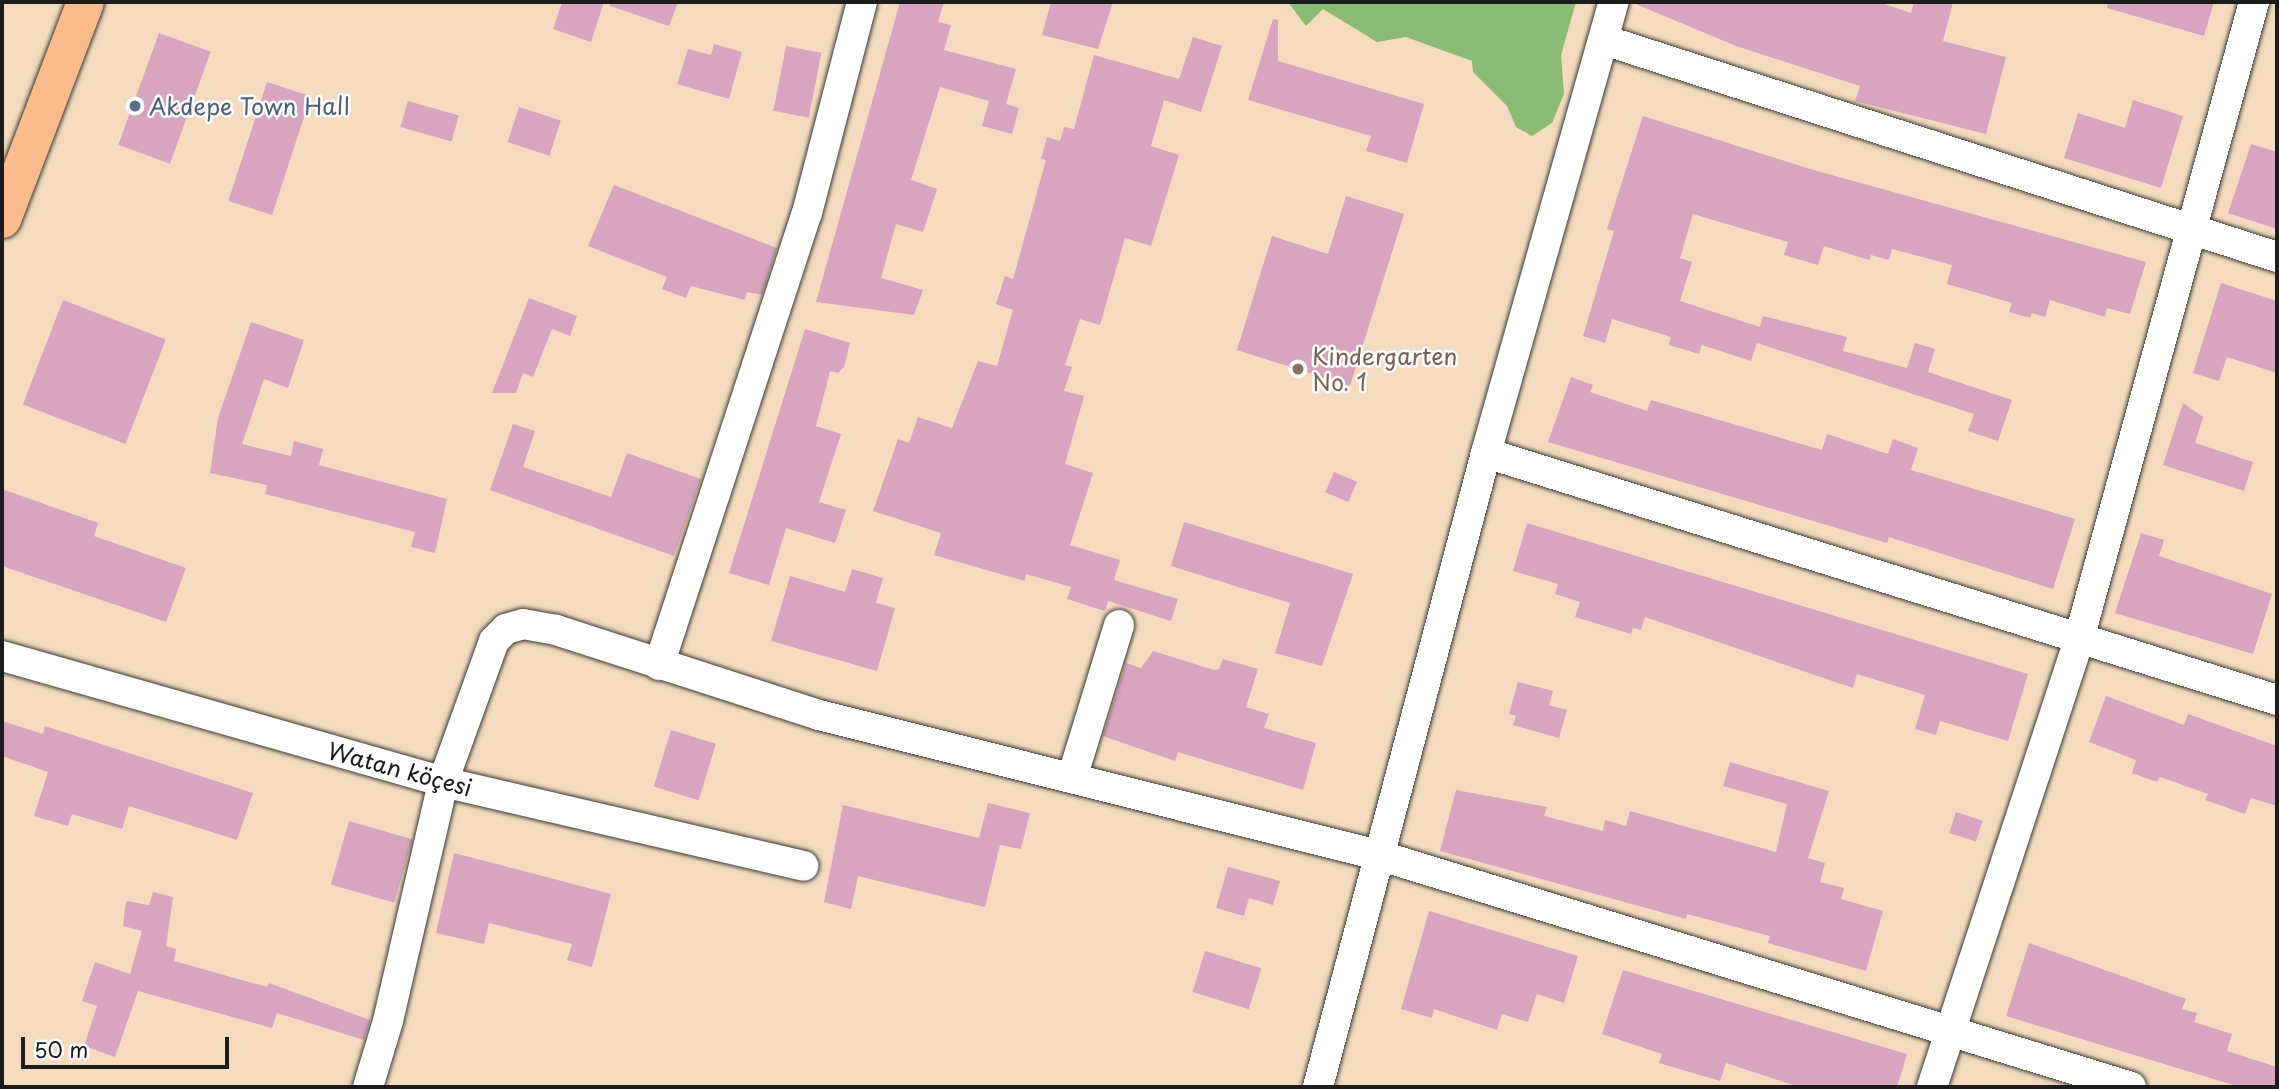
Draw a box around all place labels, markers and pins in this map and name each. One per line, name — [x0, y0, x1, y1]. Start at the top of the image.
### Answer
place label: Akdepe Town Hall — [149, 92, 347, 120]
marker: Akdepe Town Hall — [127, 98, 143, 114]
place label: Kindergarten No. 1 — [1312, 342, 1457, 396]
marker: Kindergarten No. 1 — [1290, 361, 1306, 377]

